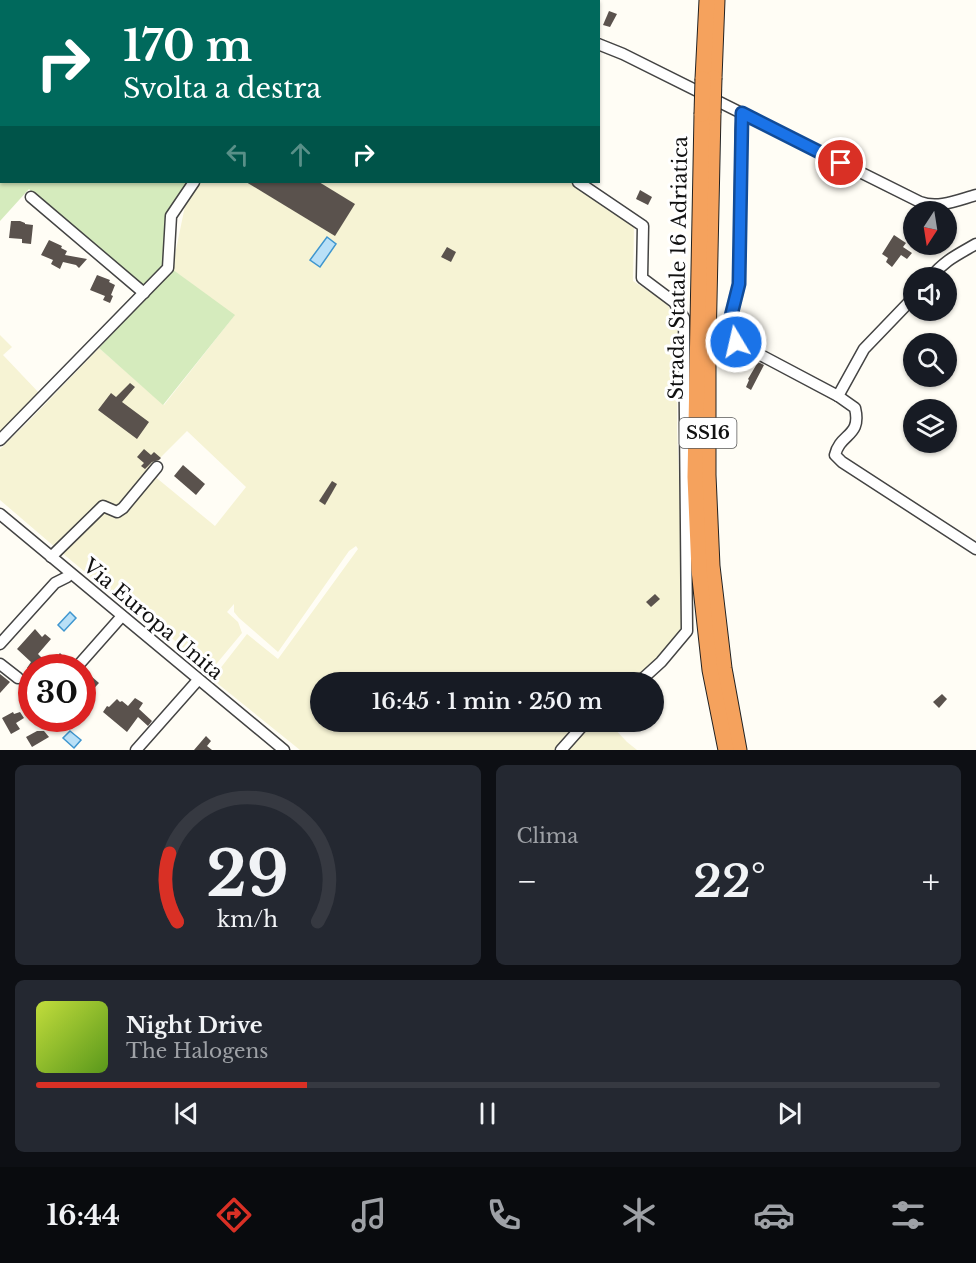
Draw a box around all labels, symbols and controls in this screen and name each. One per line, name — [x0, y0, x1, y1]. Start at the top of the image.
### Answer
text: 170 m — [123, 20, 252, 72]
icon: right — [24, 24, 102, 102]
text: Svolta a destra — [123, 72, 321, 105]
street label: Strada Statale 16 Adriatica — [664, 135, 692, 400]
pin — [815, 137, 866, 188]
icon: left — [221, 138, 254, 171]
icon: ahead — [284, 138, 317, 171]
icon: right — [347, 138, 380, 171]
icon: arrive — [824, 146, 857, 179]
north arrow — [903, 201, 957, 255]
map controls — [903, 201, 957, 453]
button: sound — [903, 267, 957, 321]
position arrow — [704, 310, 768, 374]
button: search — [903, 333, 957, 387]
button: layers — [903, 399, 957, 453]
road number: SS16 — [680, 418, 736, 448]
street label: Via Europa Unita — [77, 553, 229, 685]
speed limit sign: 30 — [18, 654, 96, 732]
text: 16:45 · 1 min · 250 m — [372, 688, 602, 715]
text: Clima — [517, 824, 578, 848]
text: 29 — [206, 835, 289, 913]
text: 22° — [693, 853, 766, 909]
text: − — [517, 861, 537, 902]
text: + — [922, 861, 940, 902]
text: km/h — [217, 906, 278, 933]
text: Night Drive — [126, 1012, 263, 1039]
text: The Halogens — [126, 1039, 268, 1063]
icon: previous — [170, 1097, 203, 1130]
icon: pause — [471, 1097, 504, 1130]
icon: next — [773, 1097, 806, 1130]
icon: directions — [213, 1194, 255, 1236]
icon: music — [348, 1194, 390, 1236]
icon: phone — [483, 1194, 525, 1236]
icon: climate — [618, 1194, 660, 1236]
icon: car — [753, 1194, 795, 1236]
icon: filters — [887, 1194, 929, 1236]
text: 16:44 — [46, 1199, 120, 1232]

